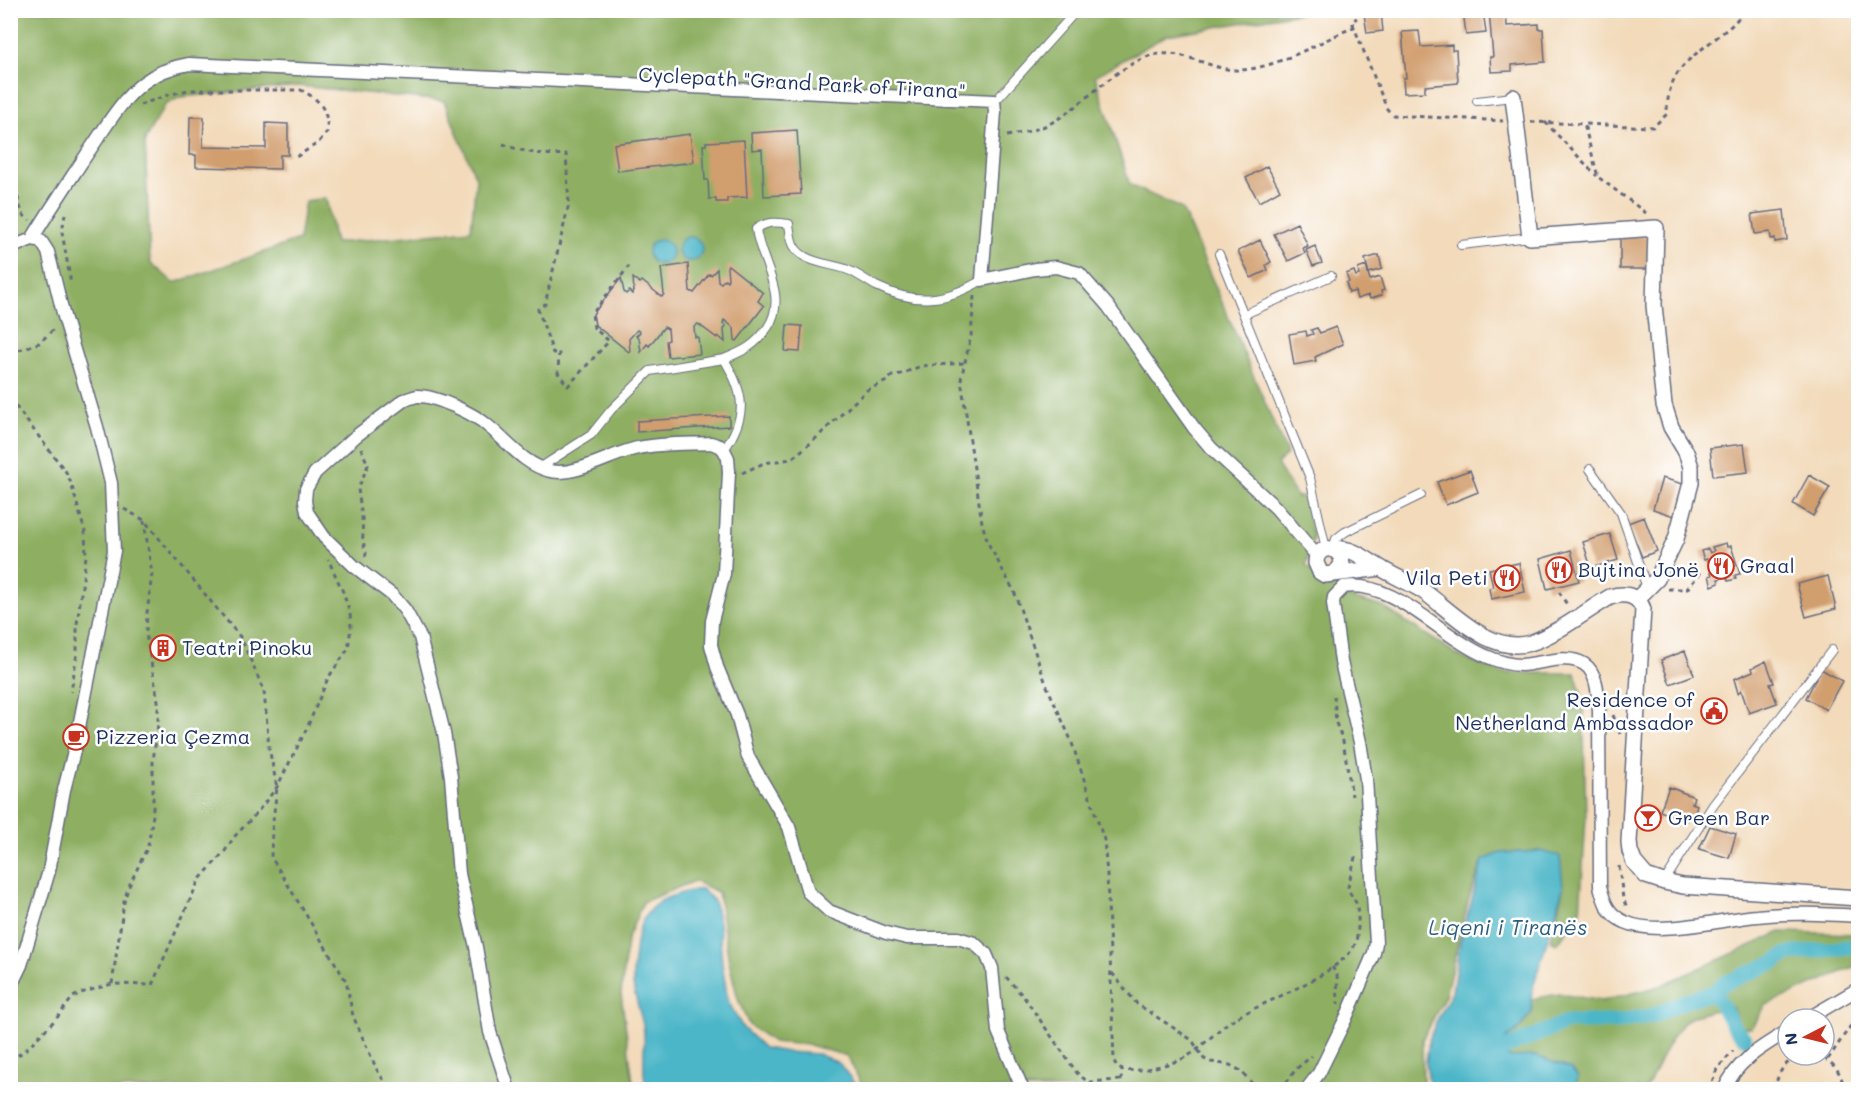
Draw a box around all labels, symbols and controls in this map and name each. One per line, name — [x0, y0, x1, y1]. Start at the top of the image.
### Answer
street label: Cyclepath "Grand Park of Tirana" — [638, 60, 966, 104]
restaurant icon: Graal — [1706, 551, 1736, 581]
place label: Graal — [1740, 552, 1795, 578]
restaurant icon: Bujtina Jonë — [1544, 555, 1574, 585]
place label: Bujtina Jonë — [1578, 556, 1699, 582]
restaurant icon: Vila Peti — [1492, 563, 1522, 593]
place label: Vila Peti — [1406, 564, 1488, 590]
building icon: Teatri Pinoku — [148, 633, 178, 663]
place label: Teatri Pinoku — [182, 634, 312, 660]
place label: Residence of Netherland Ambassador — [1455, 686, 1695, 735]
public building icon: Residence of Netherland Ambassador — [1699, 696, 1729, 726]
cafe icon: Pizzeria Çezma — [61, 722, 91, 752]
place label: Pizzeria Çezma — [96, 723, 250, 749]
bar icon: Green Bar — [1633, 803, 1663, 833]
place label: Green Bar — [1668, 804, 1770, 830]
water label: Liqeni i Tiranës — [1429, 913, 1587, 940]
north arrow — [1776, 1007, 1836, 1067]
text: N — [1779, 1032, 1802, 1046]

